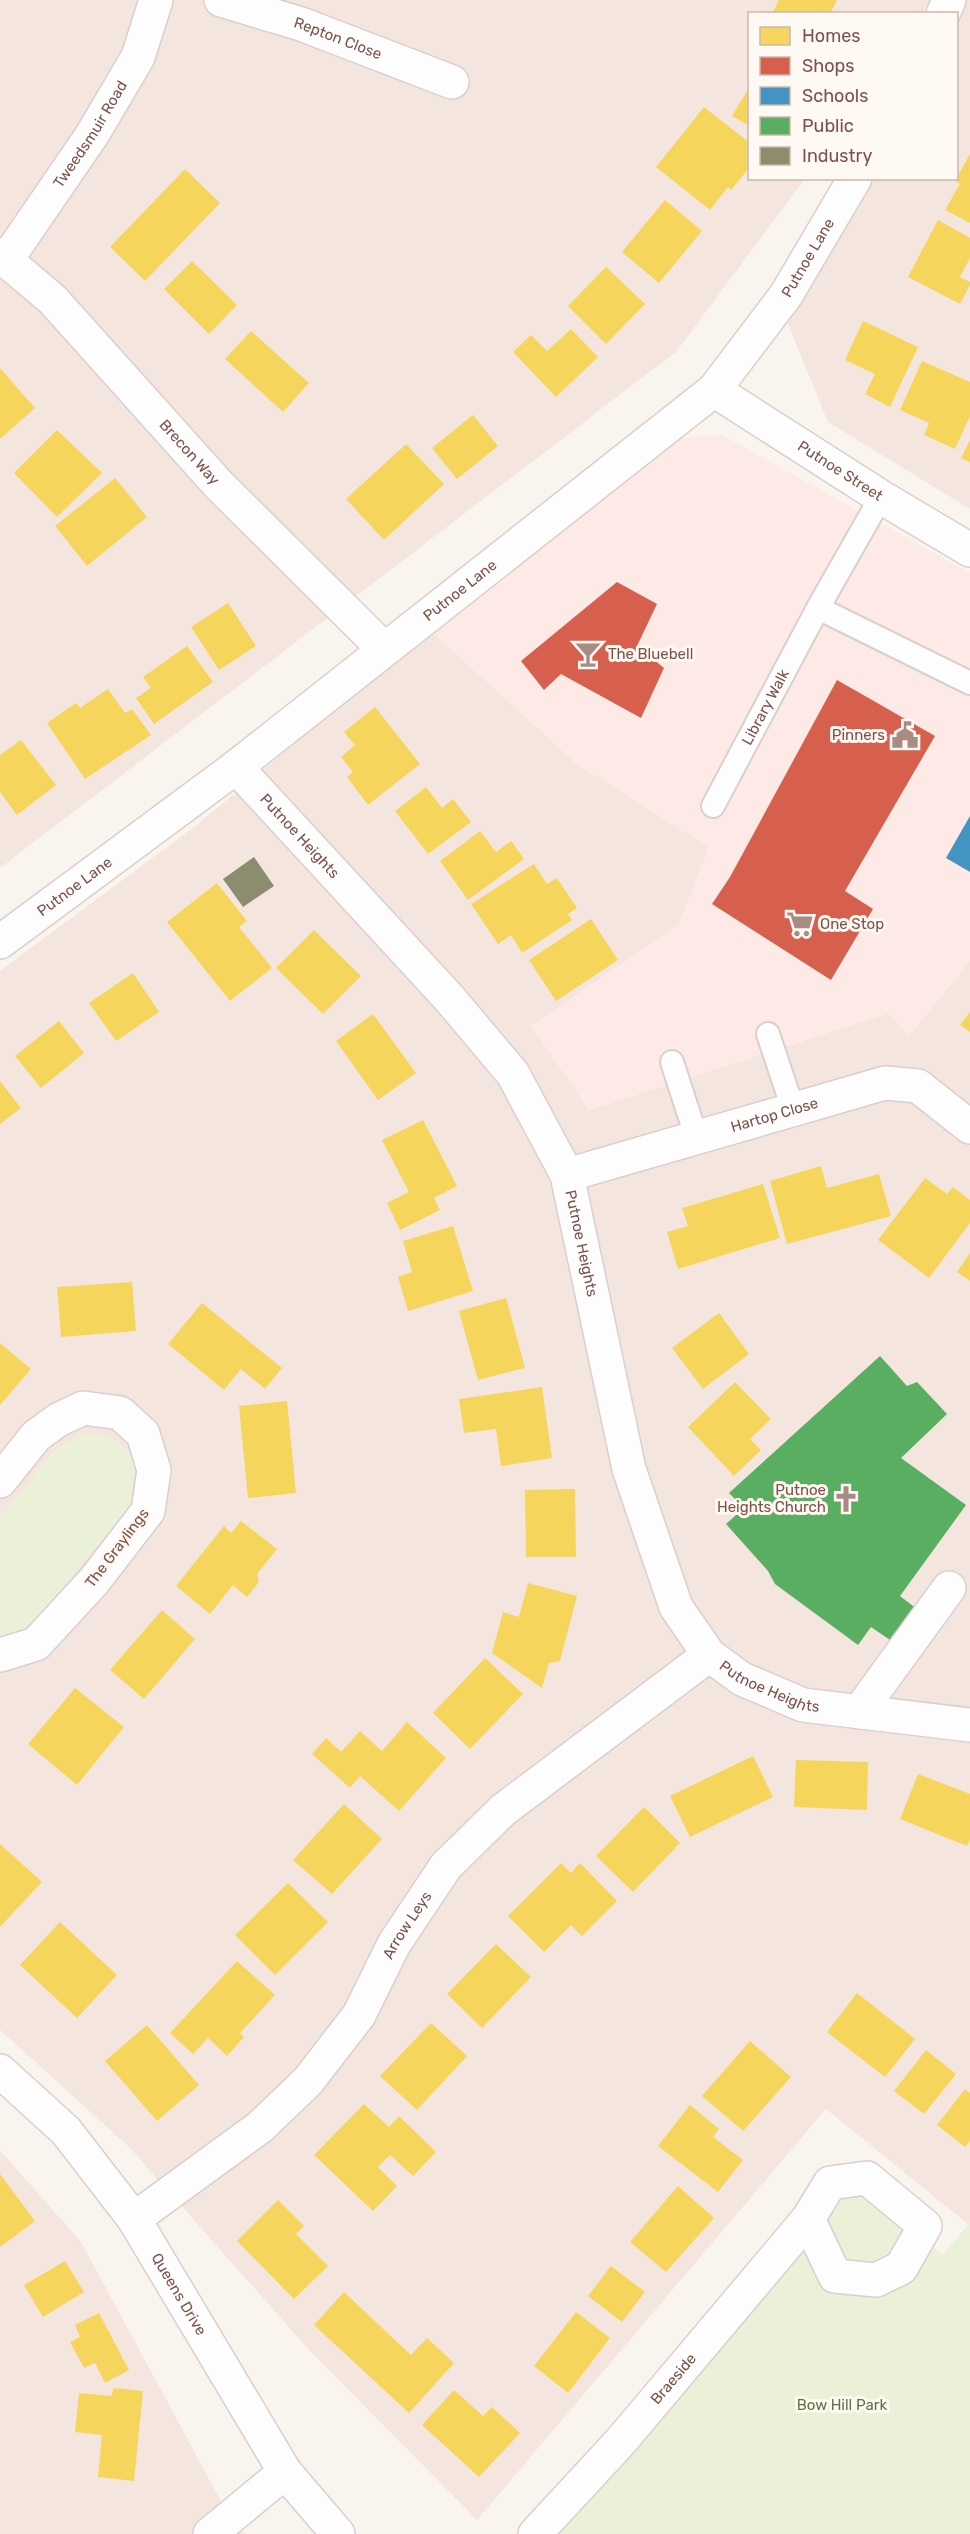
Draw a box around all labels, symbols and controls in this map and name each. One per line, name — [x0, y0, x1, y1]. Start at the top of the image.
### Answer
legend — [748, 12, 958, 180]
street label: Repton Close — [292, 13, 384, 63]
text: Homes — [802, 25, 860, 47]
text: Shops — [802, 55, 854, 77]
street label: Tweedsmuir Road — [49, 78, 131, 191]
text: Schools — [802, 85, 868, 107]
text: Public — [802, 115, 854, 137]
text: Industry — [802, 145, 872, 167]
street label: Putnoe Lane — [778, 215, 838, 301]
street label: Brecon Way — [156, 416, 223, 489]
street label: Putnoe Street — [794, 437, 886, 505]
street label: Putnoe Lane — [420, 556, 500, 625]
bar icon: The Bluebell — [573, 639, 603, 669]
place label: The Bluebell — [608, 645, 693, 663]
street label: Library Walk — [738, 666, 793, 748]
public building icon: Pinners — [890, 720, 920, 750]
place label: Pinners — [832, 726, 885, 744]
street label: Putnoe Heights — [256, 790, 343, 882]
street label: Putnoe Lane — [34, 853, 116, 920]
supermarket icon: One Stop — [785, 909, 815, 939]
place label: One Stop — [820, 915, 884, 933]
street label: Hartop Close — [729, 1094, 820, 1136]
street label: Putnoe Heights — [561, 1188, 602, 1299]
place label: Putnoe Heights Church — [717, 1481, 826, 1516]
church icon: Putnoe Heights Church — [831, 1484, 861, 1514]
street label: The Graylings — [81, 1504, 153, 1591]
street label: Putnoe Heights — [716, 1657, 821, 1716]
street label: Arrow Leys — [379, 1888, 436, 1962]
street label: Queens Drive — [147, 2250, 210, 2339]
street label: Braeside — [647, 2350, 700, 2408]
park label: Bow Hill Park — [797, 2396, 887, 2414]

